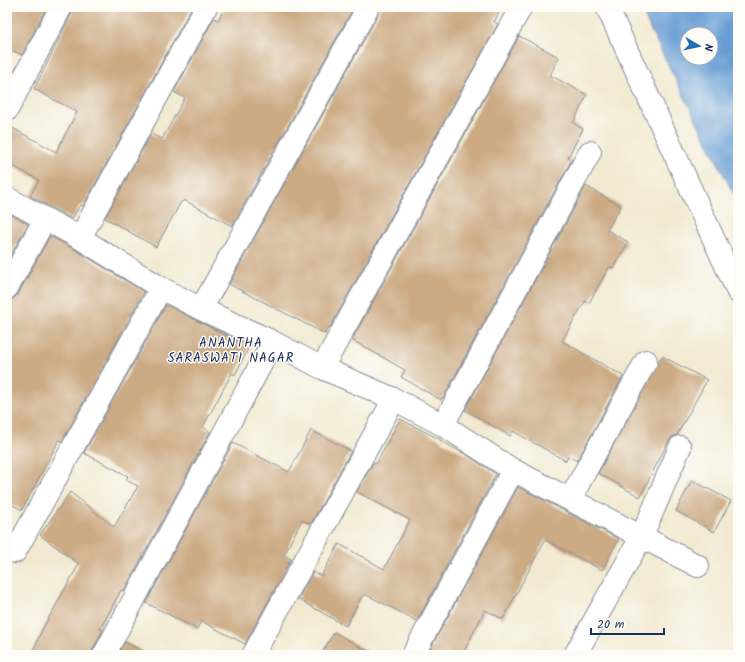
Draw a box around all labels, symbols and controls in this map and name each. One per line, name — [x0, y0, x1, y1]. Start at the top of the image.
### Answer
north arrow — [679, 26, 719, 66]
text: N — [698, 43, 717, 52]
district label: ANANTHA SARASWATI NAGAR — [168, 333, 294, 369]
scale bar — [591, 610, 664, 636]
text: 20 m — [597, 615, 625, 634]

